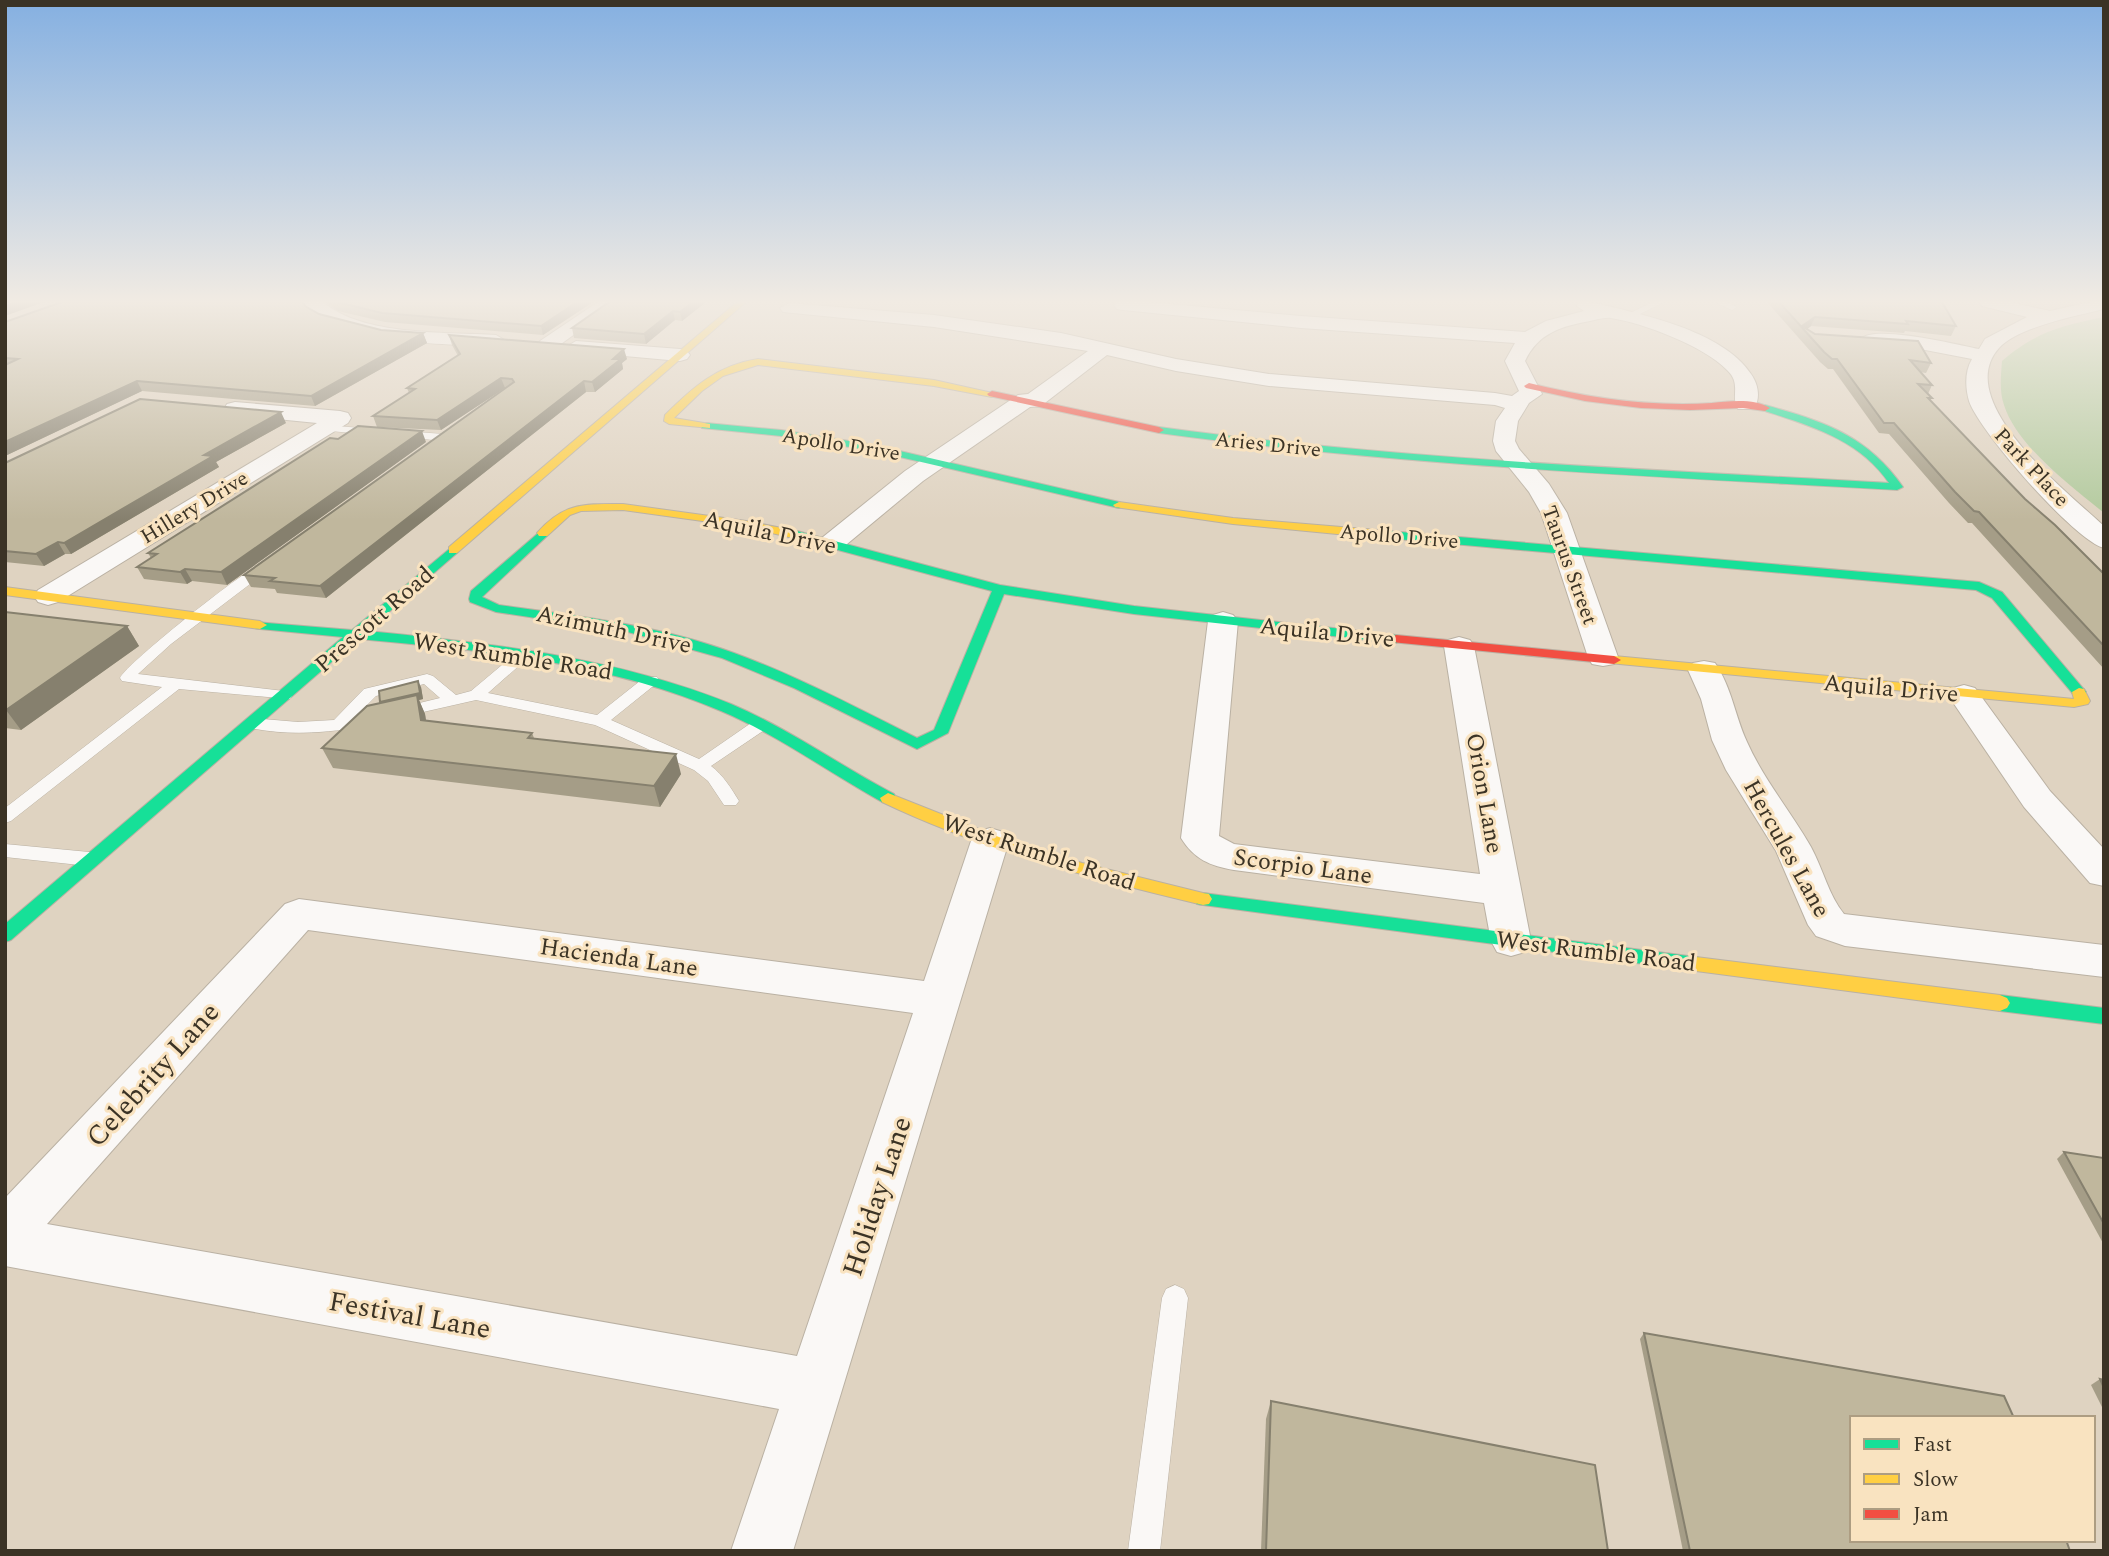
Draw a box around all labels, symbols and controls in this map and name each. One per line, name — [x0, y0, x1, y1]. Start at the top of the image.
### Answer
street label: Apollo Drive — [779, 420, 902, 470]
street label: Park Place — [1986, 421, 2077, 515]
street label: Aries Drive — [1213, 424, 1323, 466]
street label: Hillery Drive — [134, 463, 255, 553]
street label: Aquila Drive — [700, 501, 840, 565]
street label: Taurus Street — [1533, 501, 1605, 630]
street label: Apollo Drive — [1338, 516, 1460, 558]
street label: Prescott Road — [307, 558, 442, 682]
street label: Azimuth Drive — [533, 596, 695, 664]
street label: Aquila Drive — [1258, 608, 1396, 658]
street label: West Rumble Road — [411, 623, 615, 691]
street label: Aquila Drive — [1822, 665, 1960, 713]
street label: Orion Lane — [1456, 730, 1512, 856]
street label: Hercules Lane — [1733, 773, 1839, 924]
street label: West Rumble Road — [937, 805, 1140, 901]
street label: Scorpio Lane — [1231, 839, 1375, 895]
street label: West Rumble Road — [1494, 922, 1698, 982]
street label: Hacienda Lane — [537, 929, 700, 987]
street label: Celebrity Lane — [76, 993, 230, 1157]
street label: Holiday Lane — [831, 1111, 923, 1282]
street label: Festival Lane — [325, 1280, 494, 1351]
legend — [1850, 1416, 2095, 1542]
text: Fast — [1913, 1429, 1952, 1461]
text: Slow — [1913, 1464, 1959, 1496]
text: Jam — [1913, 1499, 1949, 1531]

